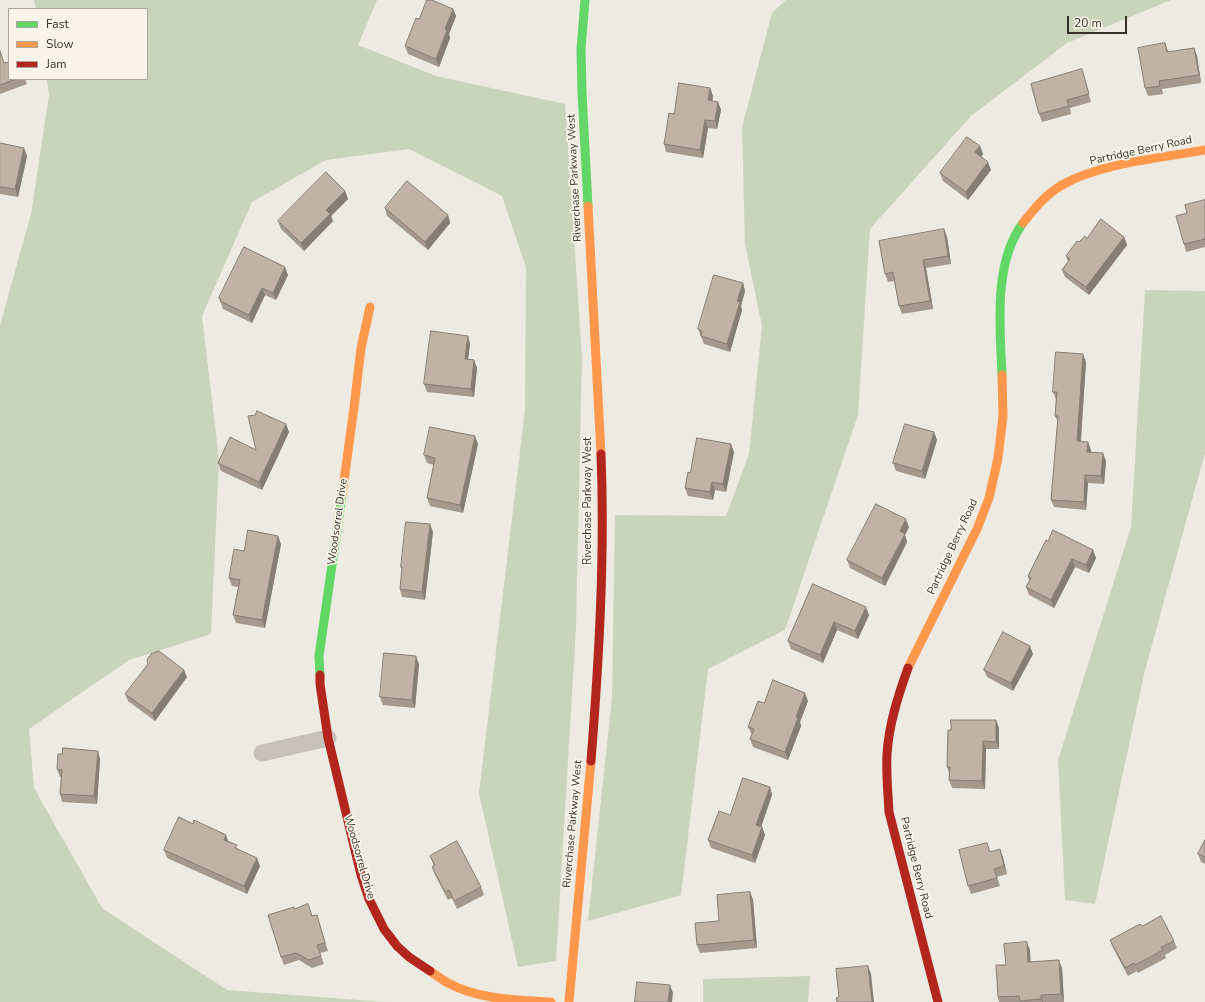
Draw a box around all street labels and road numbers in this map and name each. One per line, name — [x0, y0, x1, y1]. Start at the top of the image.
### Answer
street label: Riverchase Parkway West — [565, 114, 585, 242]
street label: Partridge Berry Road — [1089, 134, 1193, 168]
street label: Riverchase Parkway West — [581, 437, 595, 565]
street label: Woodsorrel Drive — [325, 478, 351, 566]
street label: Partridge Berry Road — [925, 497, 981, 597]
street label: Riverchase Parkway West — [561, 760, 585, 888]
street label: Woodsorrel Drive — [341, 813, 377, 901]
street label: Partridge Berry Road — [897, 816, 935, 920]

